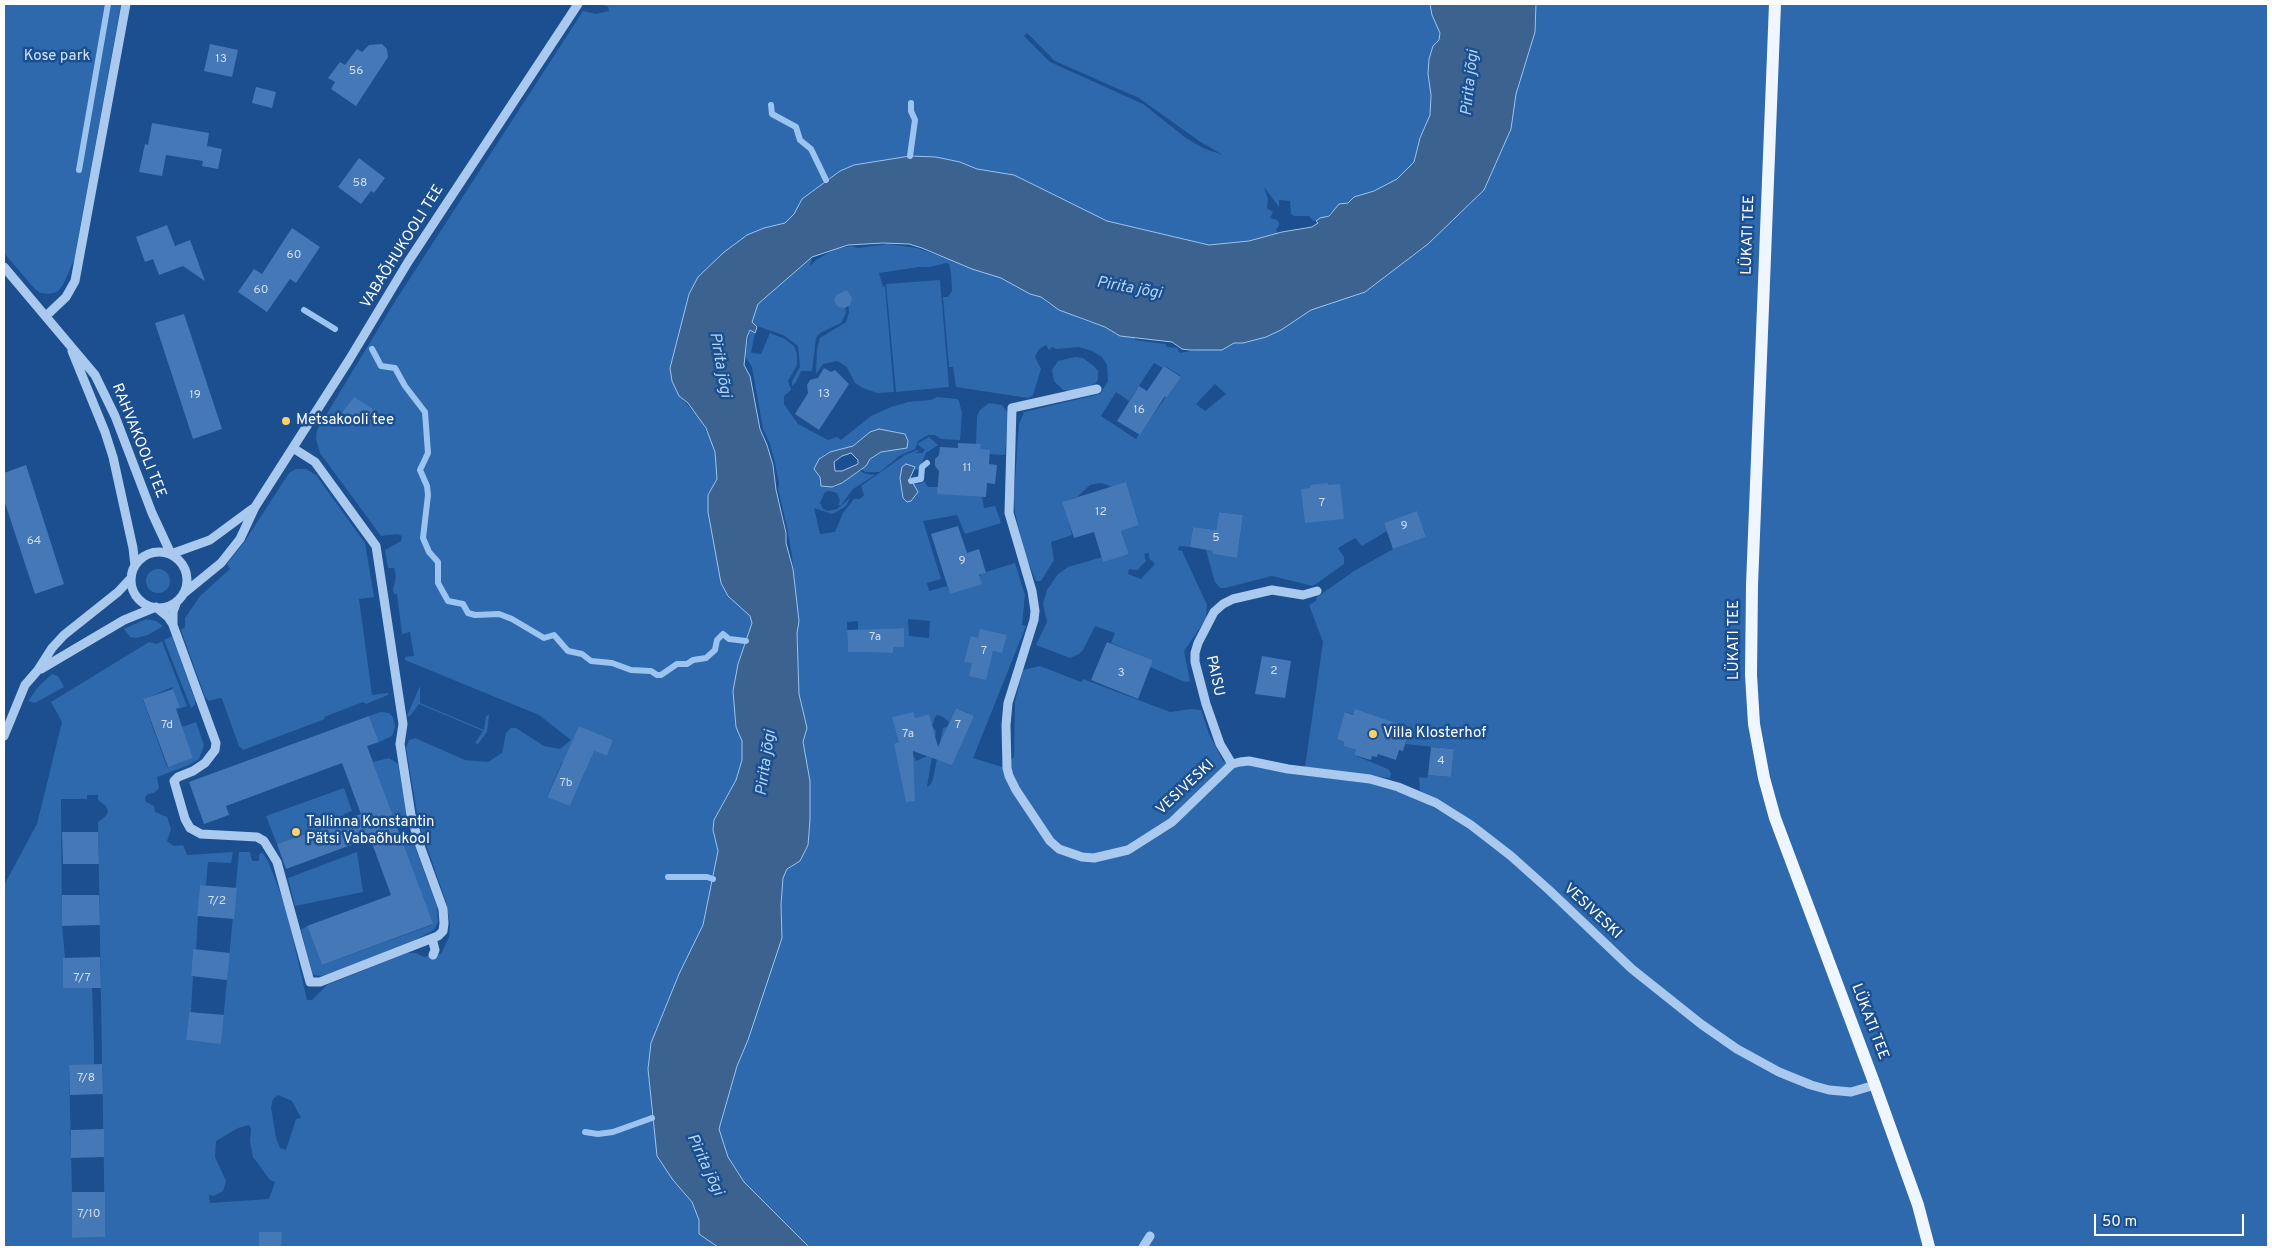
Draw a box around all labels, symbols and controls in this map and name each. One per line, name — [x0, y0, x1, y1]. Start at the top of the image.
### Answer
park label: Kose park — [24, 48, 90, 66]
water label: Pirita jõgi — [1458, 49, 1484, 117]
house number: 13 — [215, 53, 227, 67]
house number: 56 — [349, 65, 363, 79]
house number: 58 — [353, 177, 367, 191]
street label: VABAÕHUKOOLI TEE — [358, 182, 448, 312]
street label: LÜKATI TEE — [1739, 195, 1759, 275]
house number: 60 — [287, 249, 301, 263]
water label: Pirita jõgi — [1095, 274, 1163, 304]
house number: 60 — [254, 284, 268, 298]
water label: Pirita jõgi — [704, 331, 734, 399]
street label: RAHVAKOOLI TEE — [107, 381, 169, 501]
house number: 13 — [818, 388, 830, 402]
house number: 19 — [189, 389, 201, 403]
house number: 16 — [1133, 404, 1145, 418]
place label: Metsakooli tee — [296, 412, 394, 430]
marker: Metsakooli tee — [280, 415, 292, 427]
house number: 11 — [963, 462, 971, 476]
house number: 7 — [1319, 497, 1325, 511]
house number: 12 — [1095, 506, 1107, 520]
house number: 9 — [1400, 520, 1408, 534]
house number: 5 — [1212, 532, 1220, 546]
house number: 64 — [27, 535, 41, 549]
house number: 9 — [958, 555, 966, 569]
street label: LÜKATI TEE — [1726, 600, 1744, 680]
house number: 7a — [869, 631, 881, 645]
house number: 7 — [981, 645, 987, 659]
street label: PAISU — [1201, 654, 1227, 698]
house number: 2 — [1270, 665, 1278, 679]
house number: 3 — [1117, 667, 1125, 681]
house number: 7d — [161, 719, 173, 733]
house number: 7 — [955, 719, 961, 733]
place label: Villa Klosterhof — [1383, 725, 1486, 743]
house number: 7a — [902, 728, 914, 742]
marker: Villa Klosterhof — [1367, 728, 1379, 740]
water label: Pirita jõgi — [753, 729, 781, 797]
house number: 4 — [1437, 755, 1445, 769]
street label: VESIVESKI — [1153, 757, 1219, 819]
house number: 7b — [559, 777, 573, 791]
place label: Tallinna Konstantin Pätsi Vabaõhukool — [306, 814, 435, 849]
marker: Tallinna Konstantin Pätsi Vabaõhukool — [290, 826, 302, 838]
street label: VESIVESKI — [1559, 881, 1625, 943]
house number: 7/2 — [208, 895, 226, 909]
house number: 7/7 — [73, 972, 91, 986]
street label: LÜKATI TEE — [1846, 981, 1892, 1063]
house number: 7/8 — [77, 1072, 95, 1086]
water label: Pirita jõgi — [681, 1131, 727, 1199]
scale bar — [2097, 1204, 2247, 1236]
house number: 7/10 — [77, 1208, 101, 1222]
text: 50 m — [2102, 1213, 2137, 1232]

